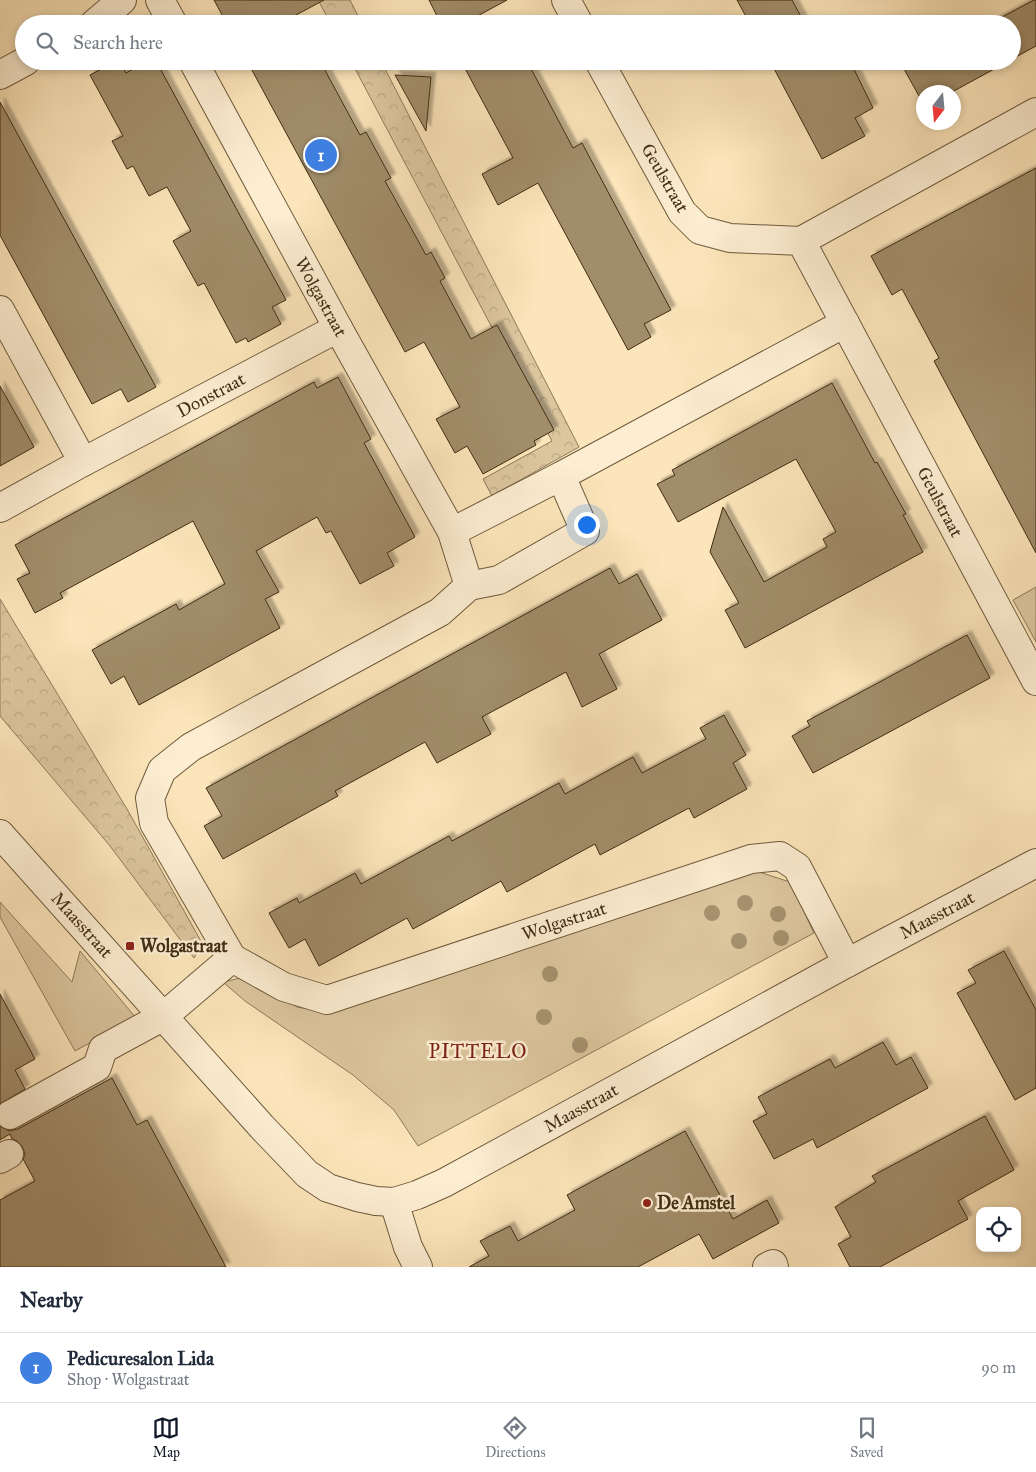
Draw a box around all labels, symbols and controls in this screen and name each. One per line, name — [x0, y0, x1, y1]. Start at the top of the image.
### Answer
search box — [15, 15, 1021, 70]
icon: search — [33, 29, 61, 57]
text: Search here — [73, 31, 163, 54]
north arrow — [916, 85, 961, 130]
pin: 1 — [305, 136, 337, 174]
street label: Geulstraat — [636, 139, 694, 217]
street label: Wolgastraat — [289, 253, 352, 342]
street label: Donstraat — [173, 368, 250, 422]
street label: Geulstraat — [912, 463, 968, 541]
your location — [574, 512, 600, 538]
street label: Maasstraat — [896, 886, 979, 944]
street label: Maasstraat — [47, 887, 118, 963]
street label: Wolgastraat — [519, 897, 610, 946]
place label: Wolgastraat — [140, 935, 228, 958]
marker: Wolgastraat — [124, 940, 136, 952]
district label: PITTELO — [428, 1039, 528, 1063]
street label: Maasstraat — [540, 1078, 623, 1137]
place label: De Amstel — [657, 1192, 736, 1214]
marker: De Amstel — [641, 1197, 653, 1209]
map controls — [976, 1207, 1021, 1252]
button: locate — [976, 1207, 1021, 1252]
text: Nearby — [20, 1287, 83, 1313]
text: Pedicuresalon Lida — [67, 1347, 214, 1370]
text: 1 — [33, 1358, 39, 1377]
text: 90 m — [981, 1358, 1016, 1377]
text: Shop · Wolgastraat — [67, 1370, 189, 1389]
tab: Map — [152, 1414, 180, 1461]
tab: Directions — [485, 1414, 546, 1461]
tab: Saved — [850, 1414, 884, 1461]

